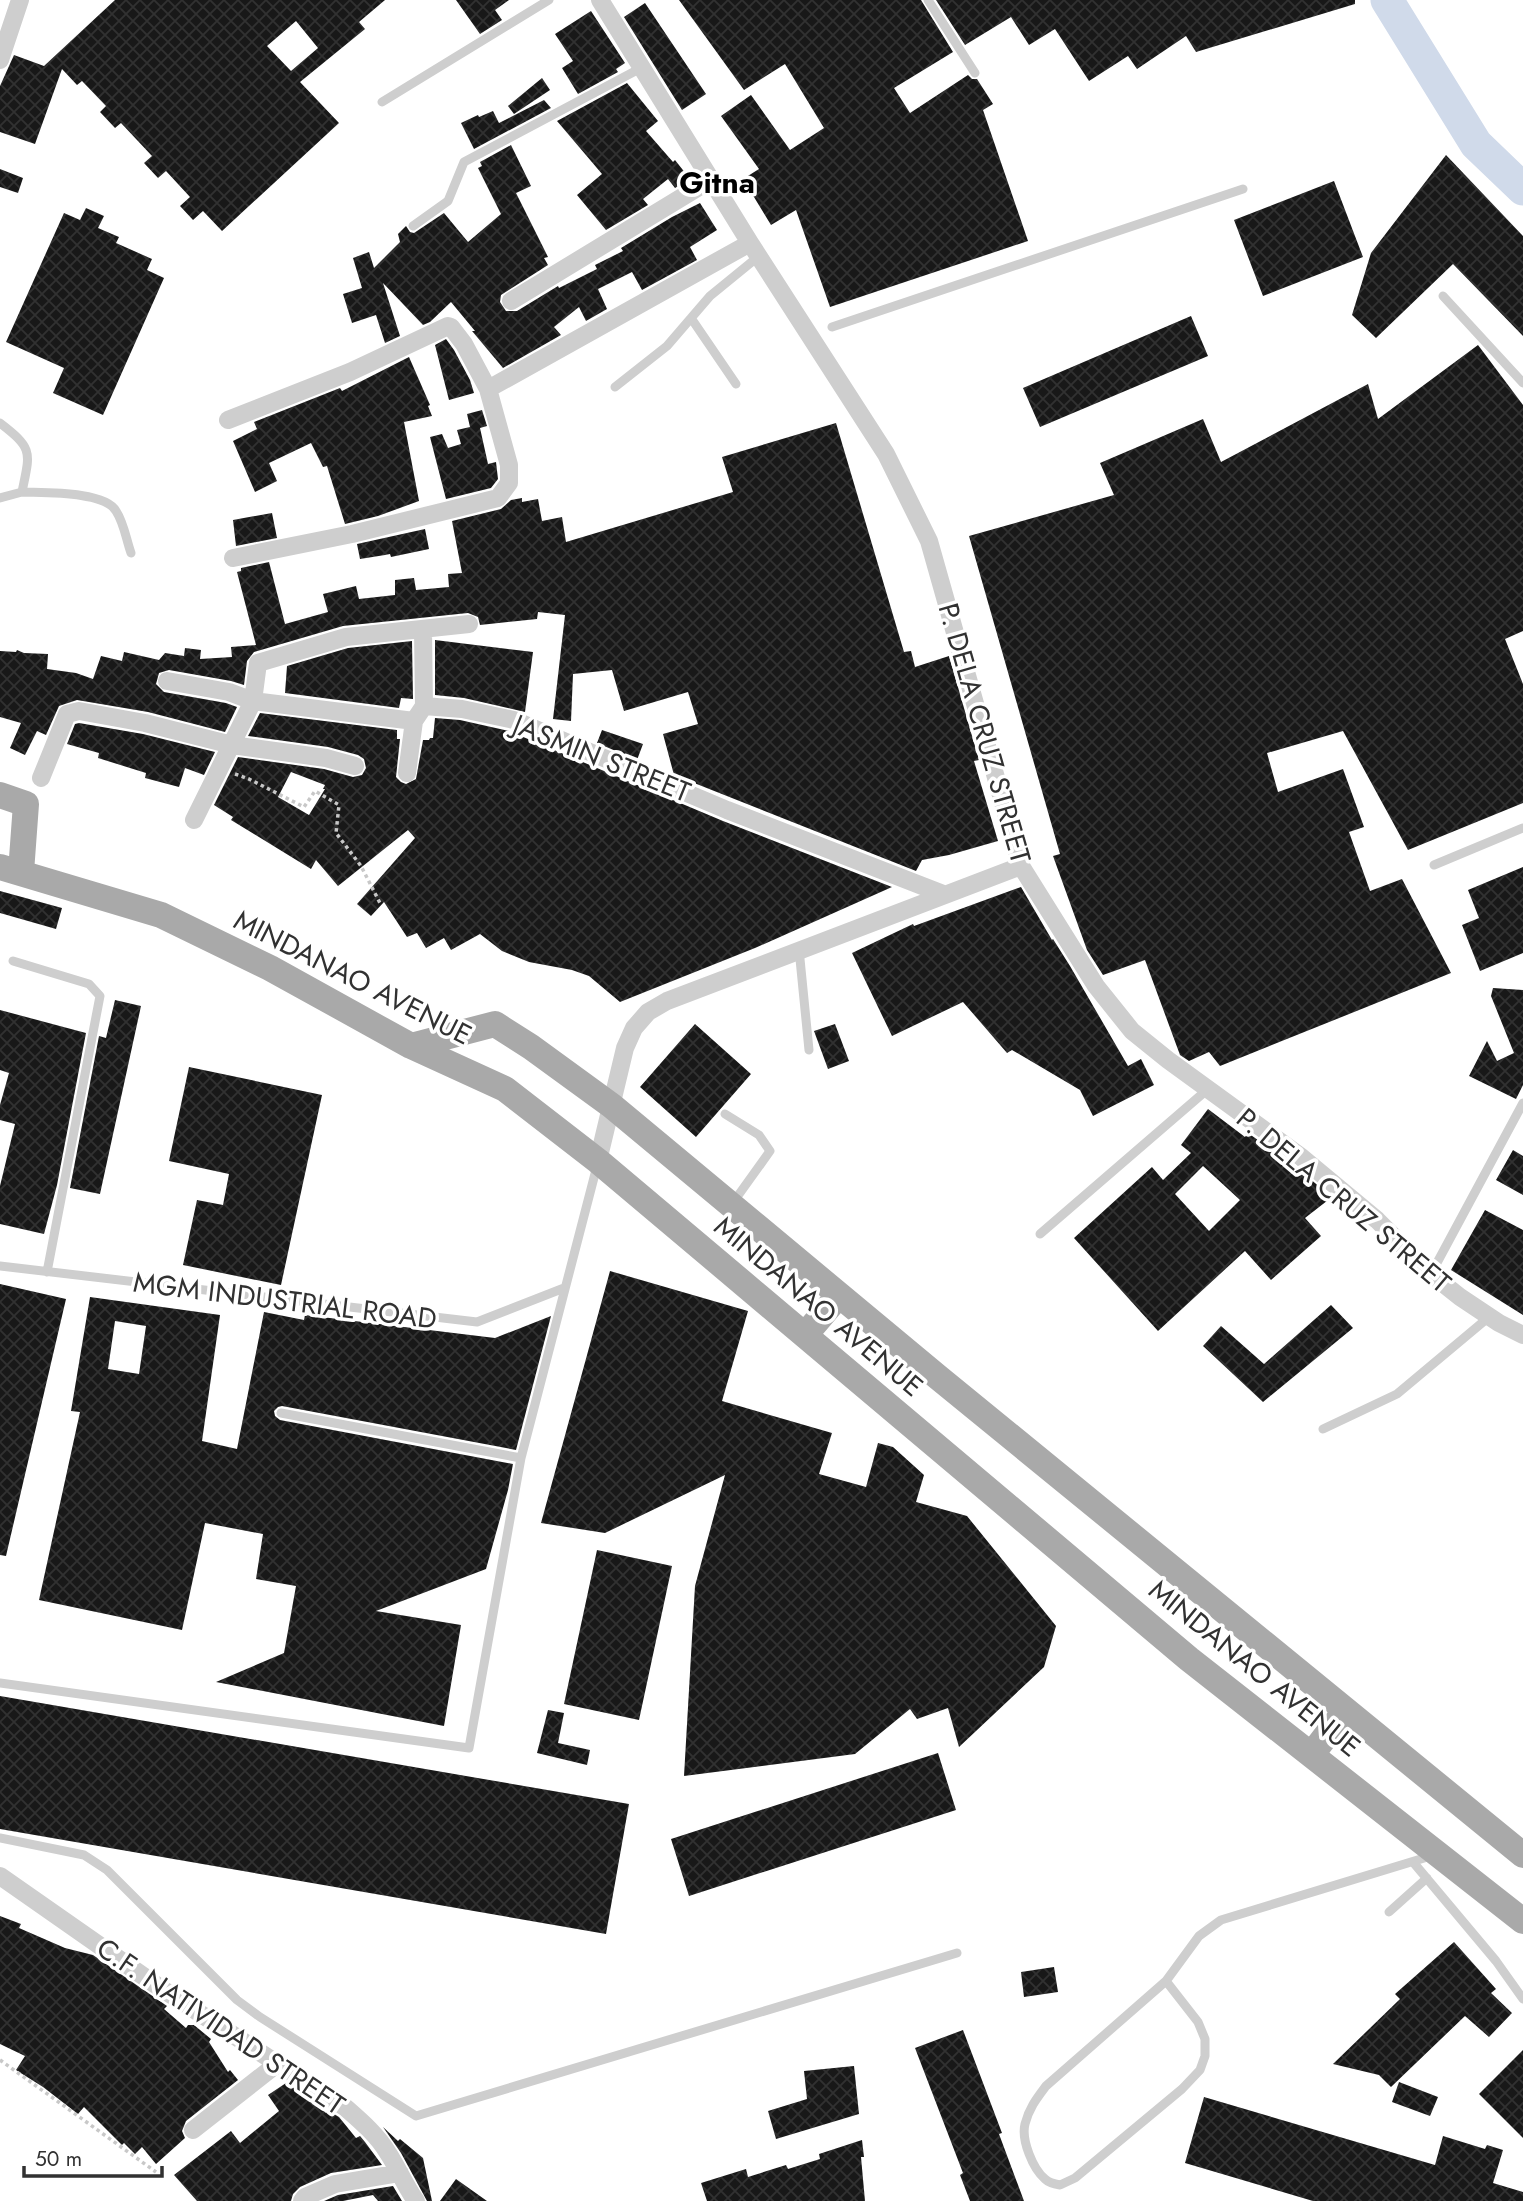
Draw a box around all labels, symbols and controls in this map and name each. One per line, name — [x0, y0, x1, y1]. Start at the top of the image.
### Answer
district label: Gitna — [679, 161, 755, 204]
street label: P. DELA CRUZ STREET — [928, 598, 1041, 868]
street label: JASMIN STREET — [503, 703, 697, 813]
street label: MINDANAO AVENUE — [227, 900, 479, 1055]
street label: P. DELA CRUZ STREET — [1228, 1098, 1460, 1302]
street label: MINDANAO AVENUE — [705, 1206, 932, 1406]
street label: MGM INDUSTRIAL ROAD — [131, 1262, 439, 1339]
street label: MINDANAO AVENUE — [1140, 1570, 1369, 1767]
street label: C.F. NATIVIDAD STREET — [88, 1928, 353, 2125]
scale bar — [24, 2134, 163, 2178]
text: 50 m — [35, 2144, 82, 2174]

